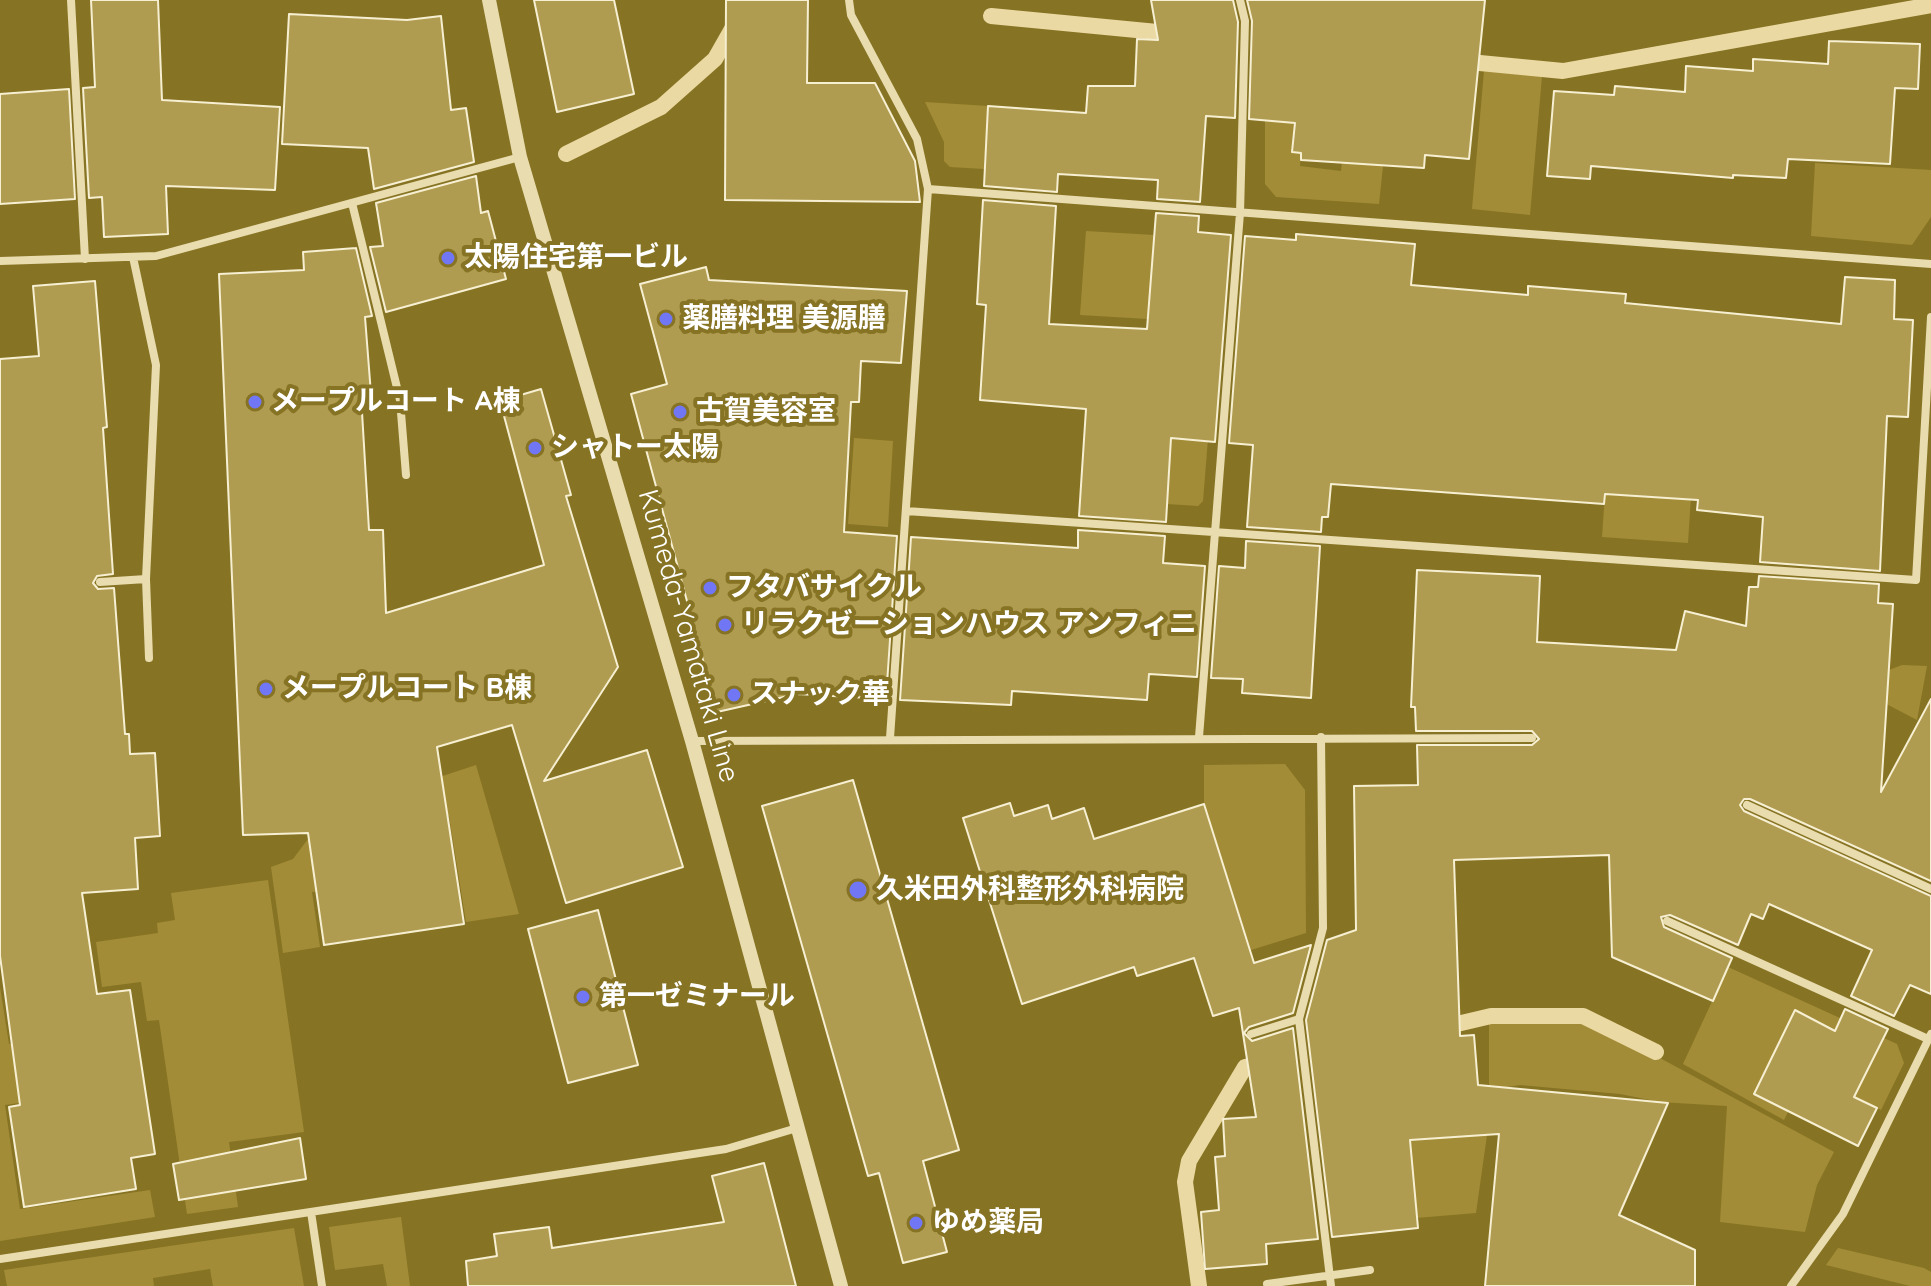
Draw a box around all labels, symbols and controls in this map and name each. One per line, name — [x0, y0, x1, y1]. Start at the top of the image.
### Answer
place label: 太陽住宅第一ビル — [464, 241, 688, 275]
marker: 太陽住宅第一ビル — [439, 249, 457, 267]
place label: 薬膳料理 美源膳 — [682, 302, 886, 336]
marker: 薬膳料理 美源膳 — [657, 310, 675, 328]
place label: メープルコート A棟 — [271, 385, 521, 419]
marker: メープルコート A棟 — [246, 393, 264, 411]
place label: 古賀美容室 — [696, 395, 836, 429]
marker: 古賀美容室 — [671, 403, 689, 421]
place label: シャトー太陽 — [551, 431, 719, 465]
marker: シャトー太陽 — [526, 439, 544, 457]
street label: Kumeda-Yamataki Line — [630, 486, 746, 786]
place label: フタバサイクル — [726, 571, 922, 605]
marker: フタバサイクル — [701, 579, 719, 597]
place label: リラクゼーションハウス アンフィニ — [741, 608, 1197, 642]
marker: リラクゼーションハウス アンフィニ — [716, 616, 734, 634]
place label: メープルコート B棟 — [282, 672, 532, 706]
place label: スナック華 — [750, 678, 890, 712]
marker: メープルコート B棟 — [257, 680, 275, 698]
marker: スナック華 — [725, 686, 743, 704]
place label: 久米田外科整形外科病院 — [876, 873, 1184, 907]
marker: 久米田外科整形外科病院 — [847, 879, 869, 901]
place label: 第一ゼミナール — [599, 980, 795, 1014]
marker: 第一ゼミナール — [574, 988, 592, 1006]
place label: ゆめ薬局 — [932, 1206, 1044, 1240]
marker: ゆめ薬局 — [907, 1214, 925, 1232]

